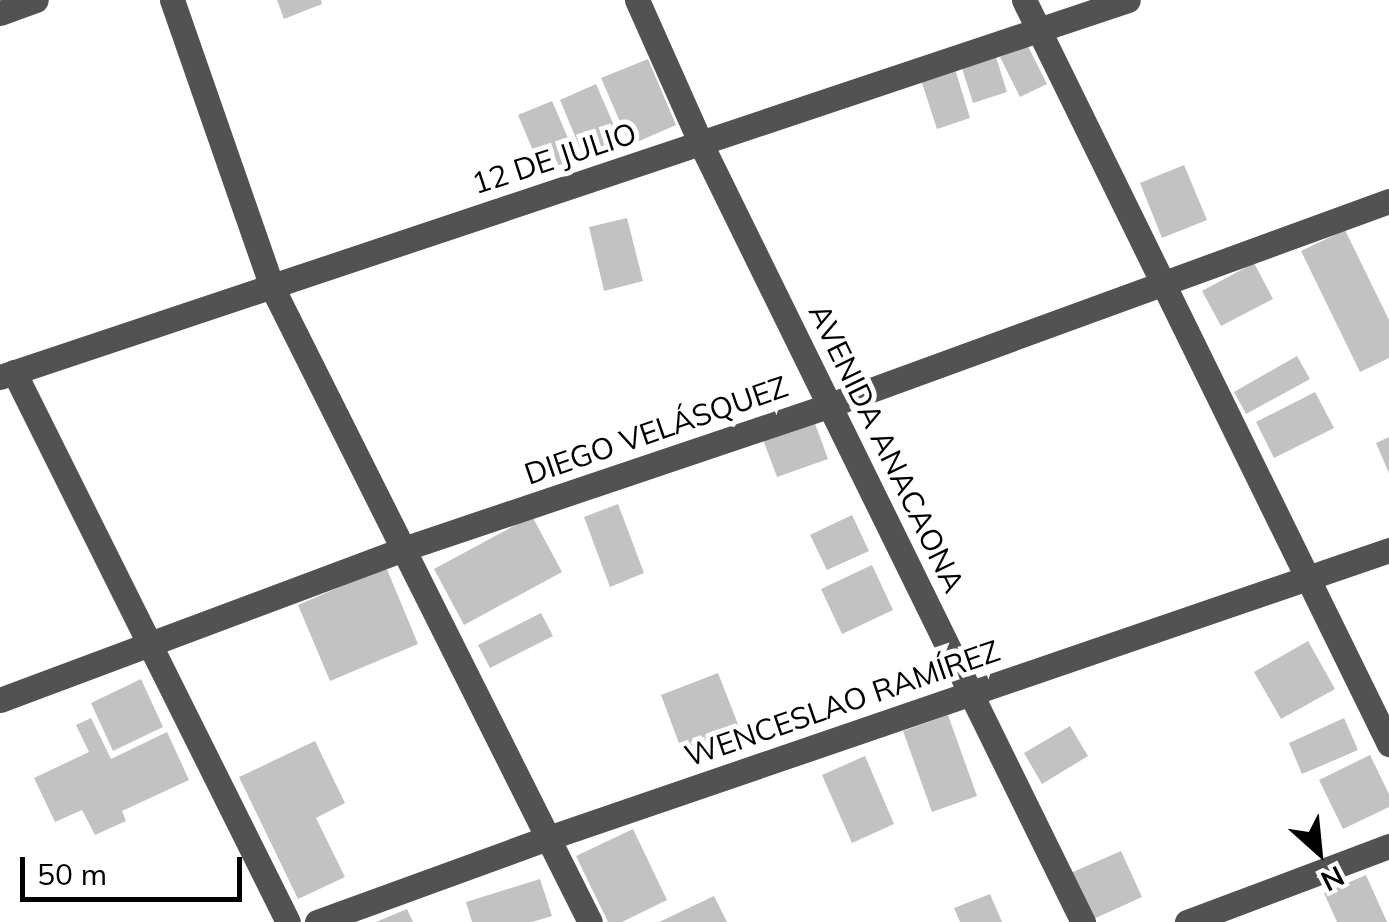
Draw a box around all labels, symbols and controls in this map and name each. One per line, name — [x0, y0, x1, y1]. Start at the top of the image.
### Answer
street label: 12 DE JULIO — [467, 114, 641, 202]
street label: AVENIDA ANACAONA — [801, 298, 973, 598]
street label: DIEGO VELÁSQUEZ — [520, 368, 792, 492]
street label: WENCESLAO RAMÍREZ — [680, 632, 1004, 774]
north arrow — [1269, 802, 1369, 902]
scale bar — [25, 837, 248, 899]
text: 50 m — [37, 855, 107, 893]
text: N — [1315, 859, 1350, 900]

